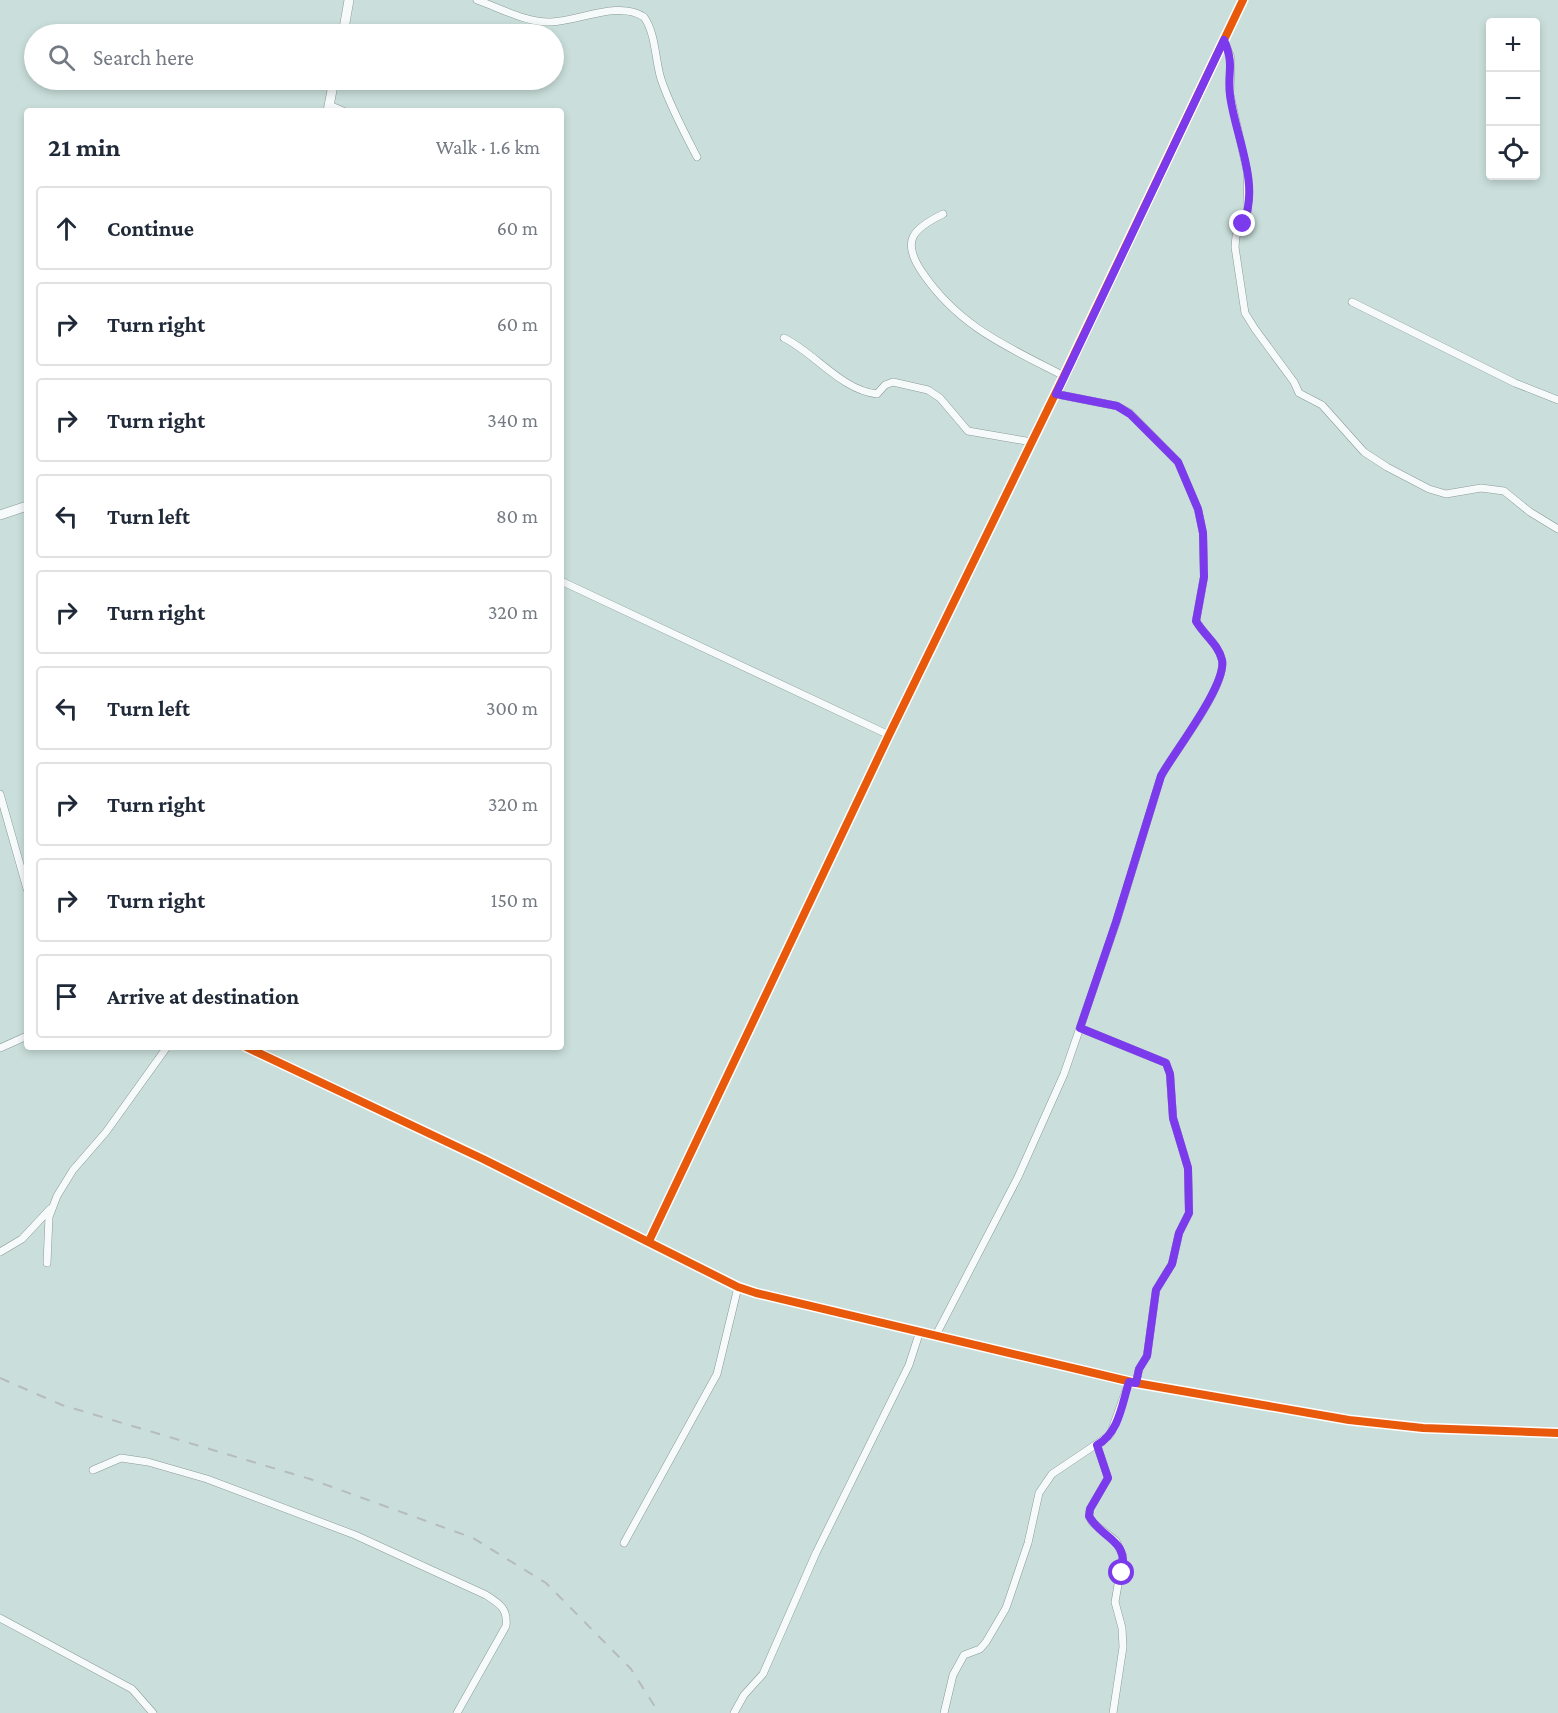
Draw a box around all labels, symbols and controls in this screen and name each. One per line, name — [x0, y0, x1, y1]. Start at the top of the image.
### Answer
map controls — [1486, 18, 1540, 180]
button: + — [1486, 18, 1540, 72]
search box — [24, 24, 564, 90]
icon: search — [45, 41, 78, 74]
text: Search here — [93, 45, 194, 70]
button: − — [1486, 72, 1540, 126]
button: locate — [1486, 126, 1540, 180]
text: 21 min — [48, 133, 120, 162]
text: Walk · 1.6 km — [436, 136, 540, 158]
route end — [1229, 210, 1255, 236]
icon: ahead — [50, 212, 83, 245]
text: Continue — [107, 216, 194, 241]
text: 60 m — [497, 217, 538, 239]
icon: right — [50, 308, 83, 341]
text: Turn right — [107, 312, 205, 337]
text: 60 m — [497, 313, 538, 335]
icon: right — [50, 404, 83, 437]
text: Turn right — [107, 408, 205, 433]
text: 340 m — [487, 409, 538, 431]
icon: left — [50, 500, 83, 533]
text: Turn left — [107, 504, 190, 529]
text: 80 m — [496, 505, 538, 527]
icon: right — [50, 596, 83, 629]
text: Turn right — [107, 600, 205, 625]
text: 320 m — [488, 601, 538, 623]
icon: left — [50, 692, 83, 725]
text: Turn left — [107, 696, 190, 721]
text: 300 m — [486, 697, 538, 719]
icon: right — [50, 788, 83, 821]
text: Turn right — [107, 792, 205, 817]
text: 320 m — [488, 793, 538, 815]
icon: right — [50, 884, 83, 917]
text: Turn right — [107, 888, 205, 913]
text: 150 m — [491, 889, 538, 911]
icon: arrive — [50, 980, 83, 1013]
text: Arrive at destination — [107, 984, 299, 1009]
route start — [1108, 1559, 1134, 1585]

